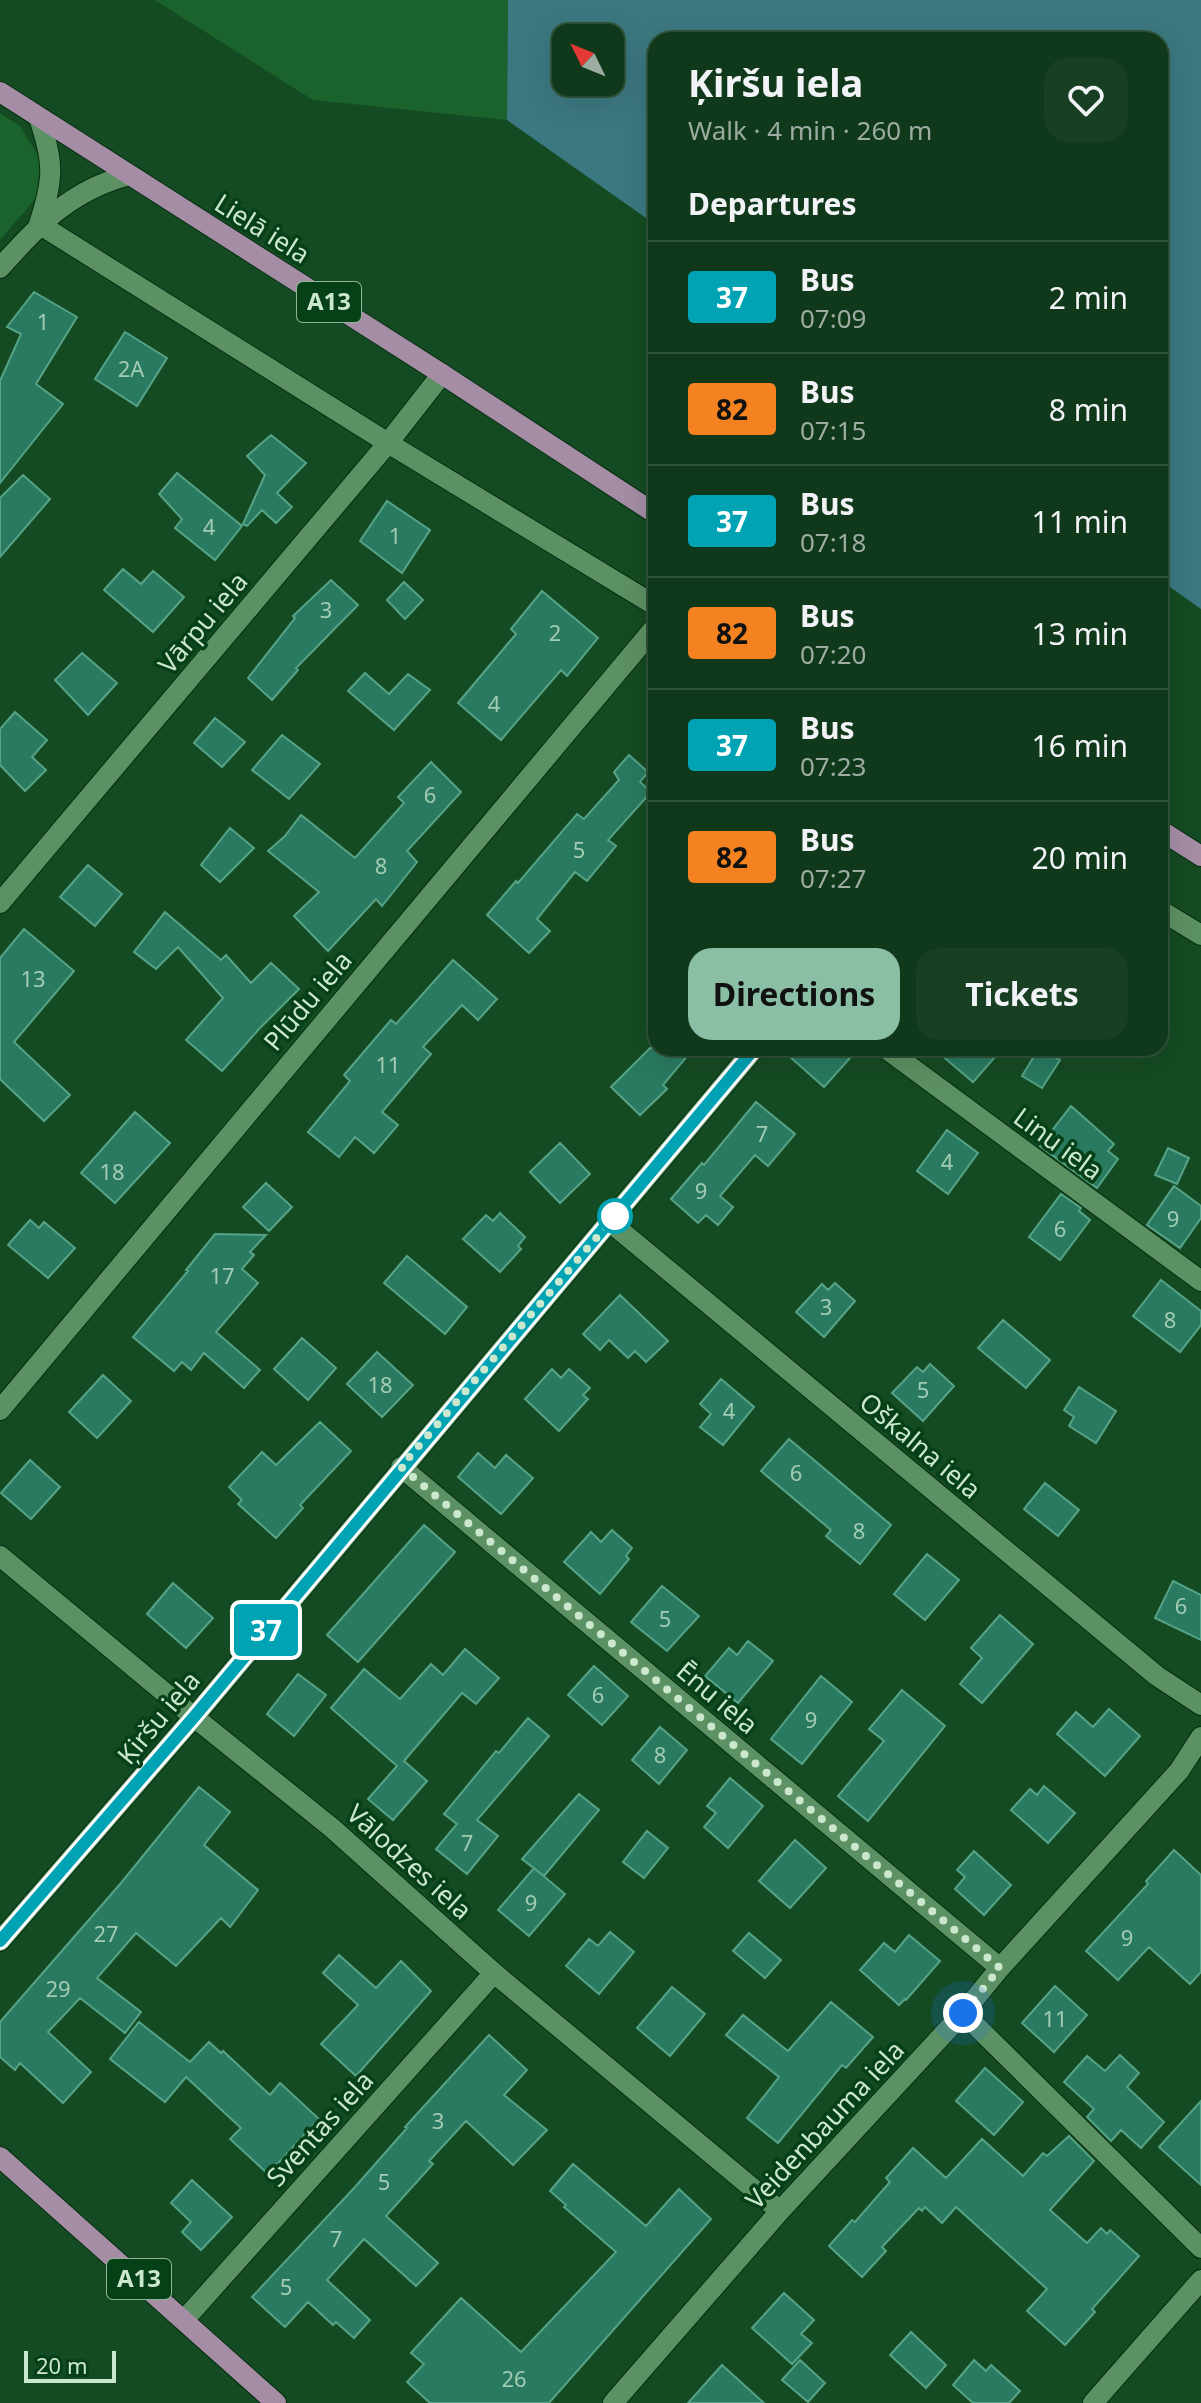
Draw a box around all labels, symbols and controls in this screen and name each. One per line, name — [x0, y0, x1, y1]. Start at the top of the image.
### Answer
north arrow — [552, 24, 624, 96]
map controls — [552, 24, 624, 96]
text: Ķiršu iela — [688, 56, 863, 108]
button: heart — [1044, 58, 1128, 142]
text: Walk · 4 min · 260 m — [688, 112, 932, 148]
text: Departures — [688, 183, 857, 224]
street label: Lielā iela — [208, 185, 317, 271]
text: Bus — [800, 259, 855, 300]
text: 2 min — [1049, 277, 1128, 318]
text: 37 — [716, 278, 748, 316]
road number: A13 — [297, 282, 361, 322]
text: 07:09 — [800, 300, 866, 336]
house number: 1 — [37, 306, 49, 336]
house number: 2A — [118, 353, 145, 383]
text: Bus — [800, 371, 855, 412]
text: 8 min — [1049, 389, 1128, 430]
text: 82 — [716, 390, 748, 428]
text: 07:15 — [800, 412, 866, 448]
text: Bus — [800, 483, 855, 524]
text: 11 min — [1032, 501, 1128, 542]
text: 37 — [716, 502, 748, 540]
house number: 4 — [203, 511, 216, 541]
house number: 1 — [389, 520, 401, 550]
text: 07:18 — [800, 524, 866, 560]
street label: Vārpu iela — [149, 564, 255, 681]
house number: 3 — [320, 594, 332, 624]
text: Bus — [800, 595, 855, 636]
text: 13 min — [1032, 613, 1128, 654]
text: 82 — [716, 614, 748, 652]
house number: 2 — [549, 617, 561, 647]
text: 07:20 — [800, 636, 866, 672]
house number: 4 — [488, 688, 501, 718]
text: Bus — [800, 707, 855, 748]
text: 16 min — [1032, 725, 1128, 766]
text: 37 — [716, 726, 748, 764]
text: 07:23 — [800, 748, 866, 784]
house number: 6 — [424, 779, 436, 809]
text: Bus — [800, 819, 855, 860]
house number: 5 — [573, 834, 585, 864]
text: 20 min — [1032, 837, 1128, 878]
text: 82 — [716, 838, 748, 876]
house number: 8 — [375, 850, 387, 880]
text: 07:27 — [800, 860, 866, 896]
street label: Plūdu iela — [255, 943, 360, 1058]
button: Directions — [688, 948, 900, 1040]
button: Tickets — [916, 948, 1128, 1040]
house number: 13 — [20, 963, 46, 993]
house number: 11 — [375, 1049, 401, 1079]
street label: Linu iela — [1007, 1099, 1110, 1188]
house number: 7 — [756, 1118, 768, 1148]
house number: 4 — [941, 1146, 954, 1176]
house number: 18 — [99, 1156, 125, 1186]
house number: 9 — [695, 1175, 707, 1205]
unlabelled marker — [598, 1199, 632, 1233]
house number: 9 — [1167, 1203, 1179, 1233]
house number: 6 — [1054, 1213, 1066, 1243]
house number: 17 — [209, 1260, 235, 1290]
house number: 3 — [820, 1291, 832, 1321]
house number: 8 — [1164, 1304, 1176, 1334]
house number: 18 — [367, 1369, 393, 1399]
house number: 5 — [917, 1374, 929, 1404]
street label: Oškalna iela — [852, 1384, 989, 1507]
house number: 4 — [723, 1395, 736, 1425]
house number: 6 — [790, 1457, 802, 1487]
house number: 8 — [853, 1515, 865, 1545]
house number: 6 — [1175, 1590, 1187, 1620]
house number: 5 — [659, 1603, 671, 1633]
line badge: 37 — [230, 1604, 302, 1656]
text: 37 — [250, 1611, 282, 1649]
street label: Ēnu iela — [669, 1653, 766, 1742]
street label: Ķiršu iela — [109, 1663, 208, 1772]
house number: 6 — [592, 1679, 604, 1709]
house number: 9 — [805, 1704, 817, 1734]
house number: 8 — [654, 1739, 666, 1769]
street label: Vālodzes iela — [339, 1795, 480, 1927]
house number: 7 — [461, 1827, 473, 1857]
house number: 9 — [525, 1887, 537, 1917]
house number: 27 — [93, 1918, 119, 1948]
house number: 9 — [1121, 1922, 1133, 1952]
house number: 29 — [45, 1973, 71, 2003]
your location — [943, 1993, 983, 2033]
house number: 11 — [1042, 2003, 1068, 2033]
street label: Veidenbauma iela — [737, 2032, 912, 2216]
street label: Sventas iela — [258, 2063, 381, 2194]
house number: 3 — [432, 2105, 444, 2135]
house number: 5 — [378, 2166, 390, 2196]
house number: 7 — [330, 2223, 342, 2253]
road number: A13 — [107, 2259, 171, 2299]
house number: 5 — [280, 2271, 292, 2301]
scale bar — [24, 2347, 116, 2383]
text: 20 m — [36, 2350, 87, 2380]
house number: 26 — [501, 2363, 527, 2393]

